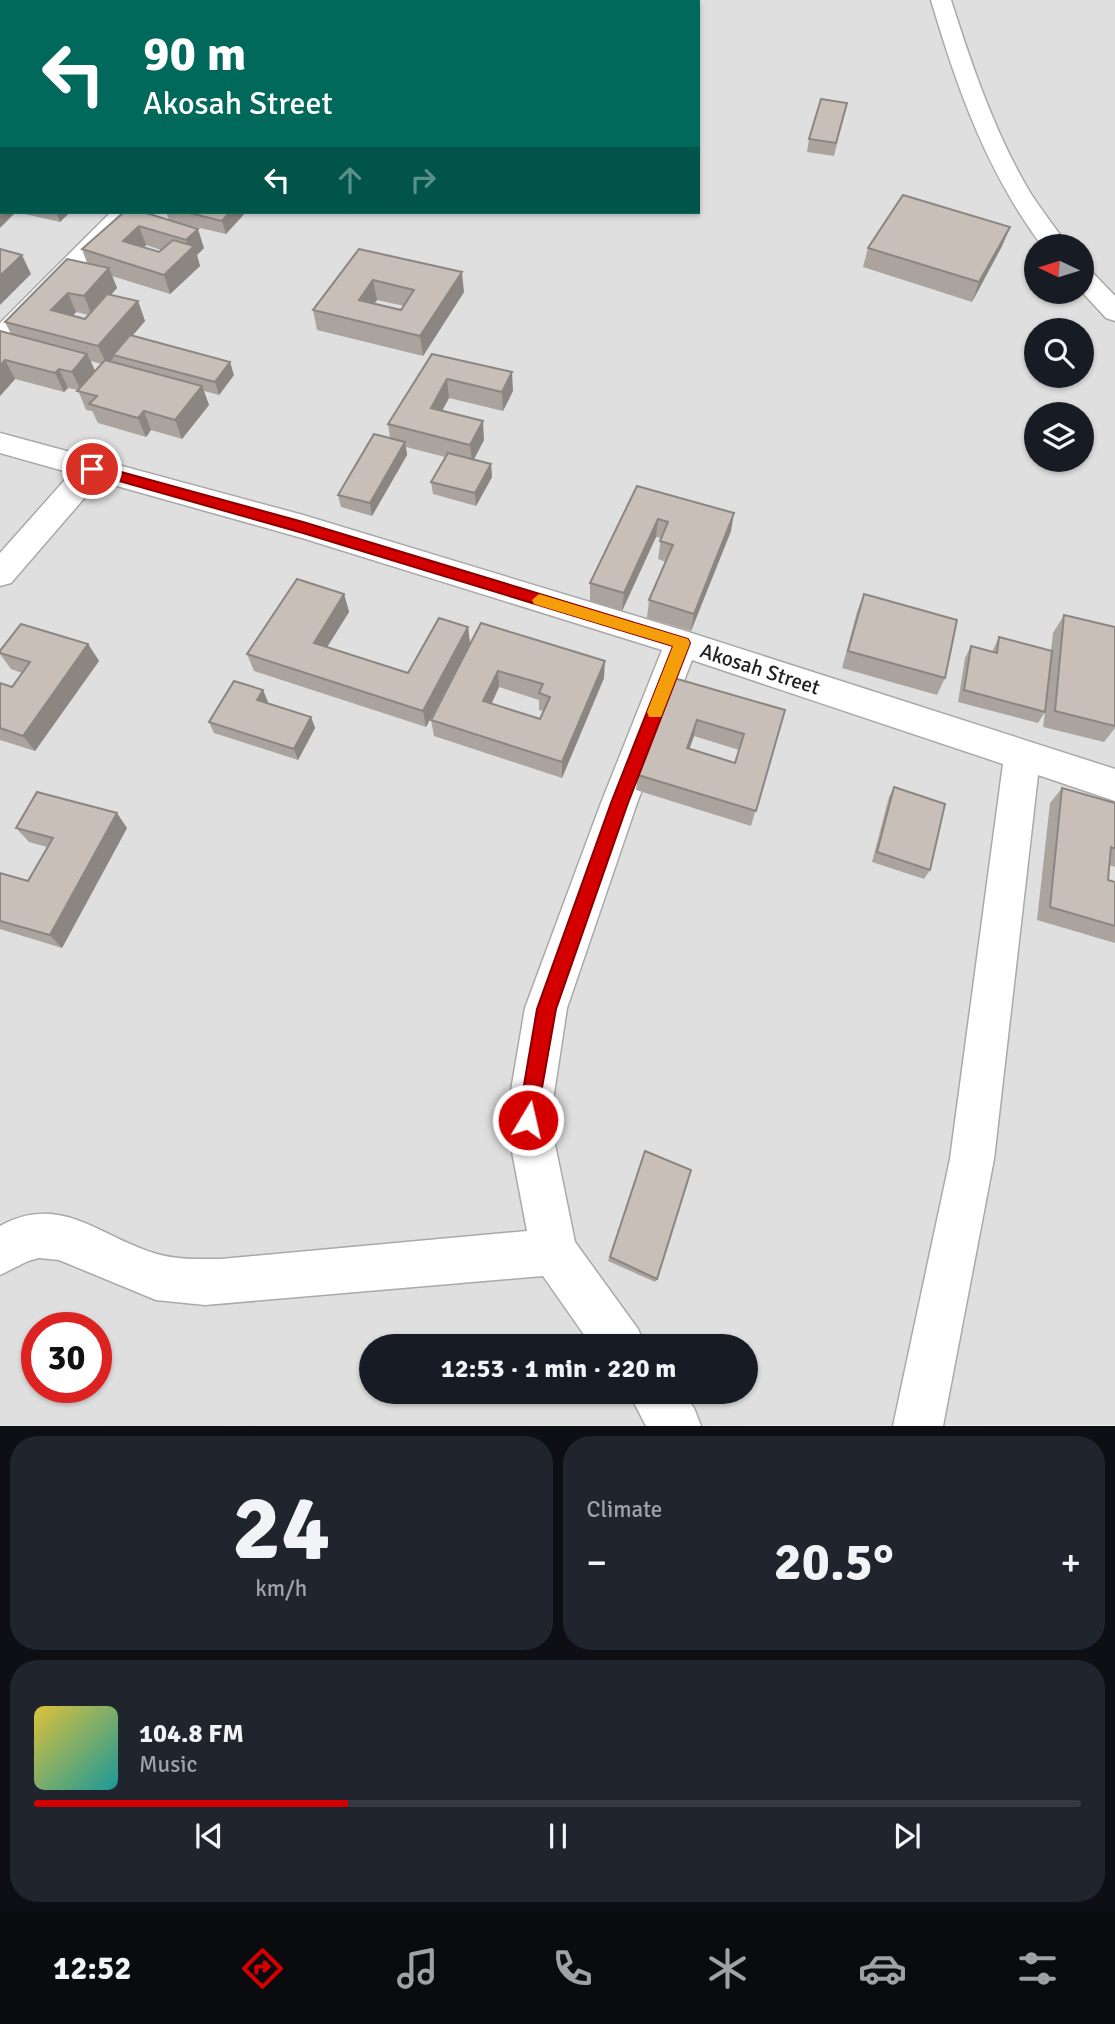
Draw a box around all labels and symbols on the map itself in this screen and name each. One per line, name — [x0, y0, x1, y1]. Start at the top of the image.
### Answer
north arrow — [1024, 234, 1094, 304]
pin — [62, 439, 122, 499]
street label: Akosah Street — [697, 637, 823, 701]
position arrow — [491, 1083, 565, 1157]
speed limit sign: 30 — [21, 1312, 112, 1403]

